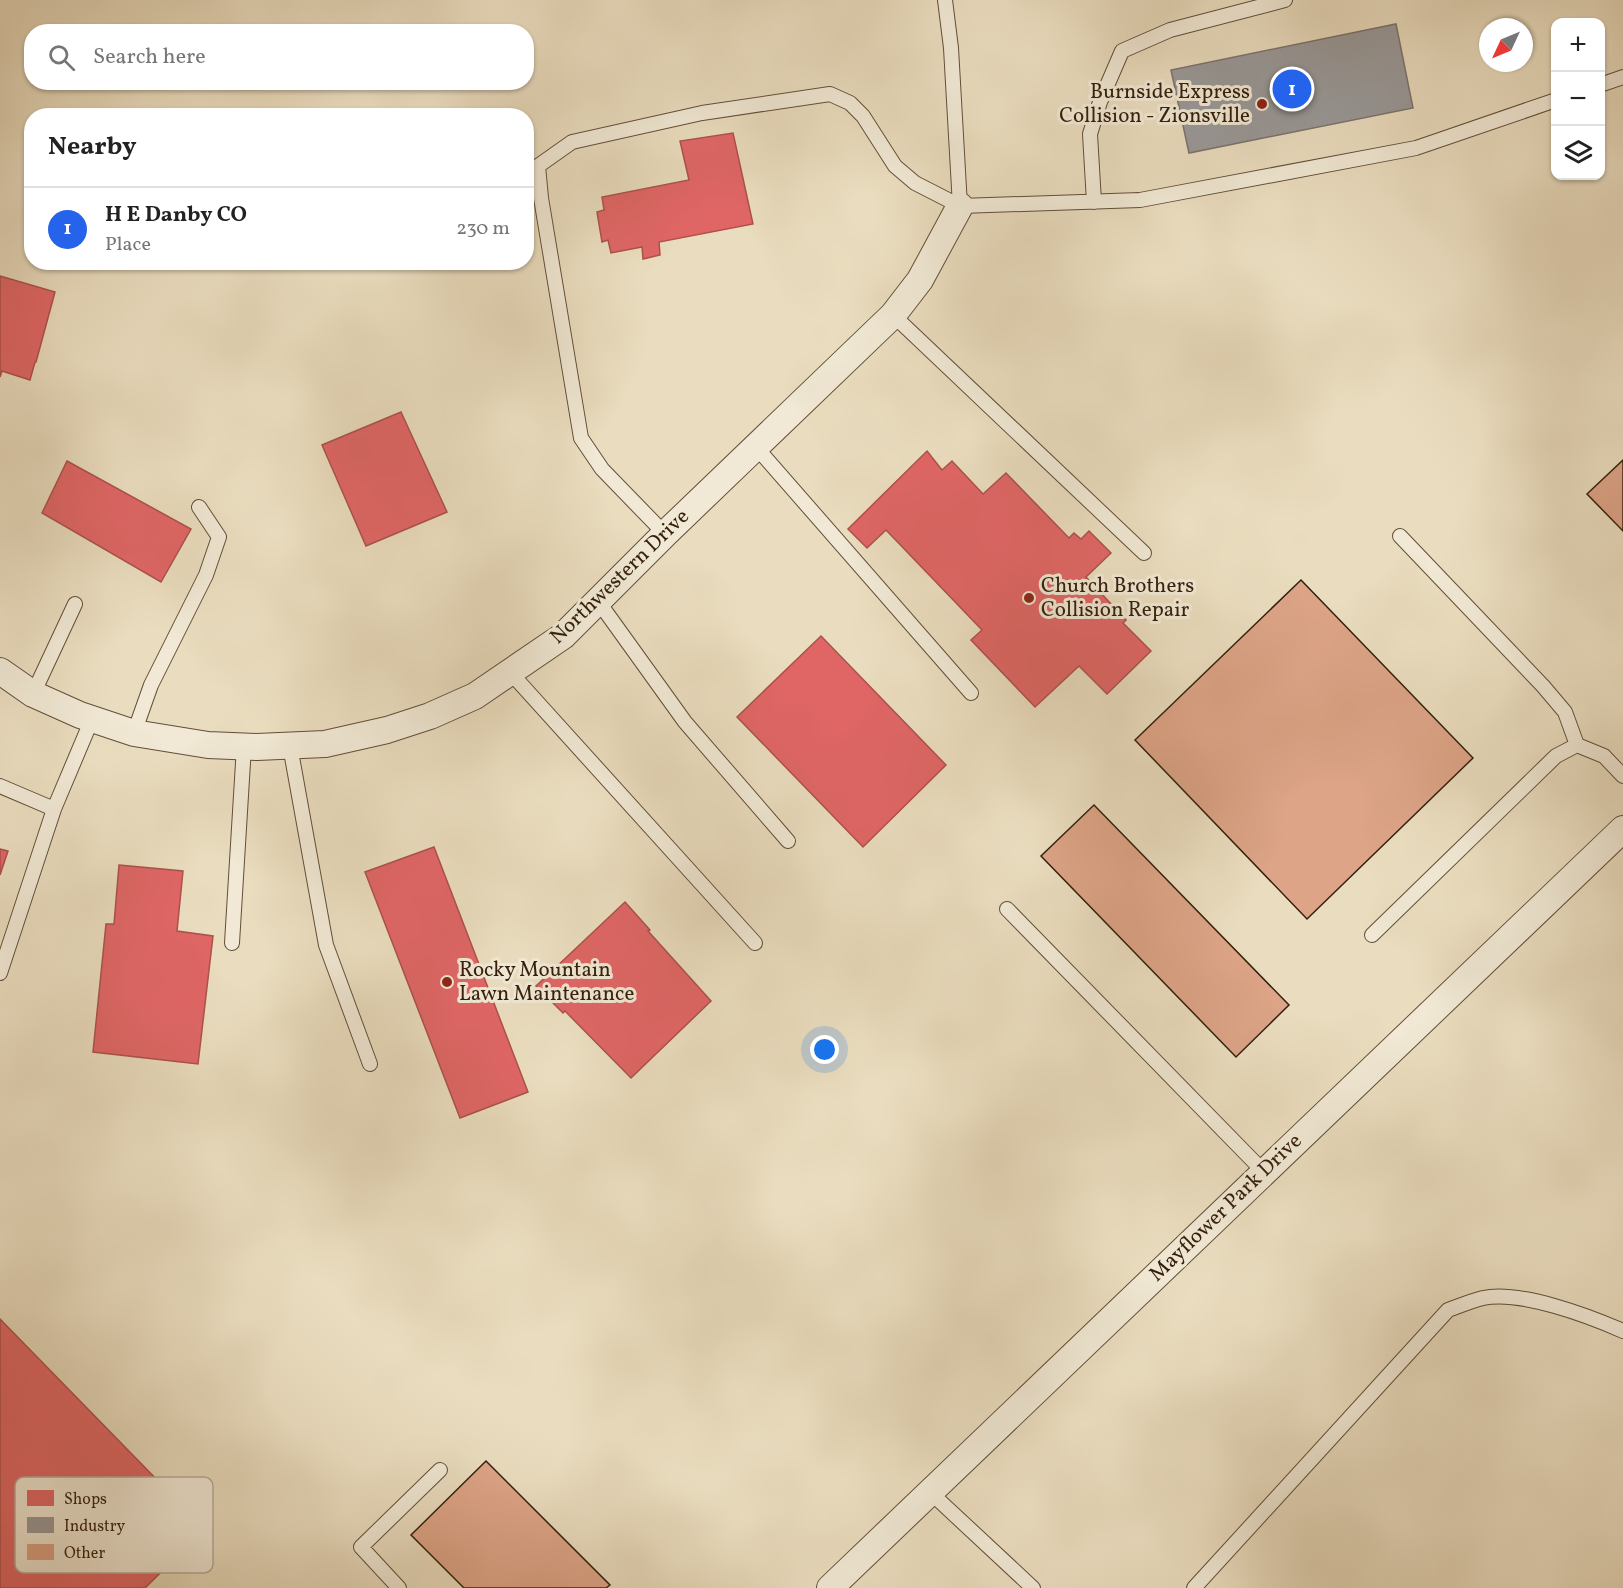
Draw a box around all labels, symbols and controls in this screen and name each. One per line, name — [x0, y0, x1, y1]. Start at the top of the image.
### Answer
north arrow — [1479, 18, 1533, 72]
map controls — [1551, 18, 1605, 180]
button: + — [1551, 18, 1605, 72]
search box — [24, 24, 534, 90]
icon: search — [45, 41, 78, 74]
text: Search here — [93, 42, 206, 73]
pin: 1 — [1272, 66, 1312, 112]
button: − — [1551, 72, 1605, 126]
place label: Burnside Express Collision - Zionsville — [1059, 78, 1250, 131]
marker: Burnside Express Collision - Zionsville — [1255, 97, 1269, 111]
button: layers — [1551, 126, 1605, 180]
text: Nearby — [48, 129, 137, 165]
text: H E Danby CO — [105, 200, 247, 231]
text: 1 — [63, 215, 72, 243]
text: 230 m — [456, 215, 510, 243]
text: Place — [105, 231, 151, 259]
street label: Northwestern Drive — [544, 503, 696, 651]
place label: Church Brothers Collision Repair — [1041, 572, 1194, 625]
marker: Church Brothers Collision Repair — [1022, 591, 1036, 605]
place label: Rocky Mountain Lawn Maintenance — [459, 956, 634, 1009]
marker: Rocky Mountain Lawn Maintenance — [440, 975, 454, 989]
your location — [810, 1035, 839, 1064]
street label: Mayflower Park Drive — [1143, 1127, 1309, 1289]
legend — [15, 1477, 213, 1573]
text: Shops — [64, 1489, 107, 1511]
text: Industry — [64, 1516, 125, 1538]
text: Other — [64, 1543, 105, 1565]

